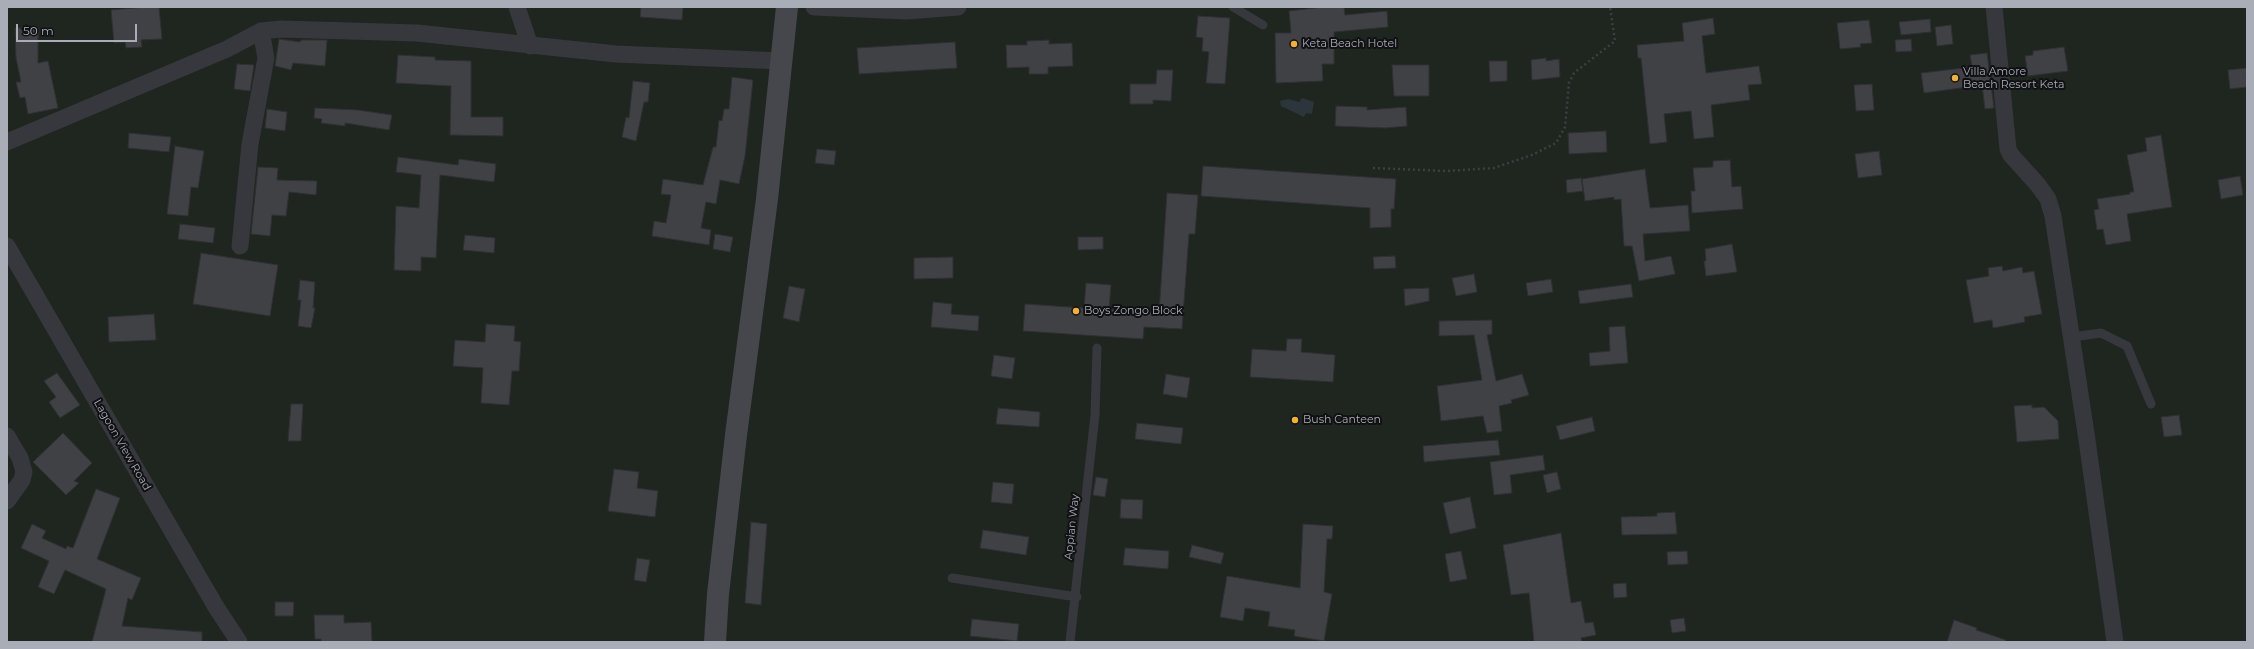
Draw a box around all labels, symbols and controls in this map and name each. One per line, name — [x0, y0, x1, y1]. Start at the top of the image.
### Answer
scale bar — [18, 16, 139, 42]
text: 50 m — [23, 23, 54, 38]
place label: Keta Beach Hotel — [1302, 37, 1397, 51]
marker: Keta Beach Hotel — [1289, 39, 1299, 49]
place label: Villa Amore Beach Resort Keta — [1963, 65, 2064, 91]
marker: Villa Amore Beach Resort Keta — [1950, 73, 1960, 83]
place label: Boys Zongo Block — [1084, 304, 1183, 318]
marker: Boys Zongo Block — [1071, 306, 1081, 316]
street label: Lagoon View Road — [91, 397, 153, 493]
place label: Bush Canteen — [1303, 413, 1381, 427]
marker: Bush Canteen — [1290, 415, 1300, 425]
street label: Appian Way — [1062, 493, 1082, 561]

